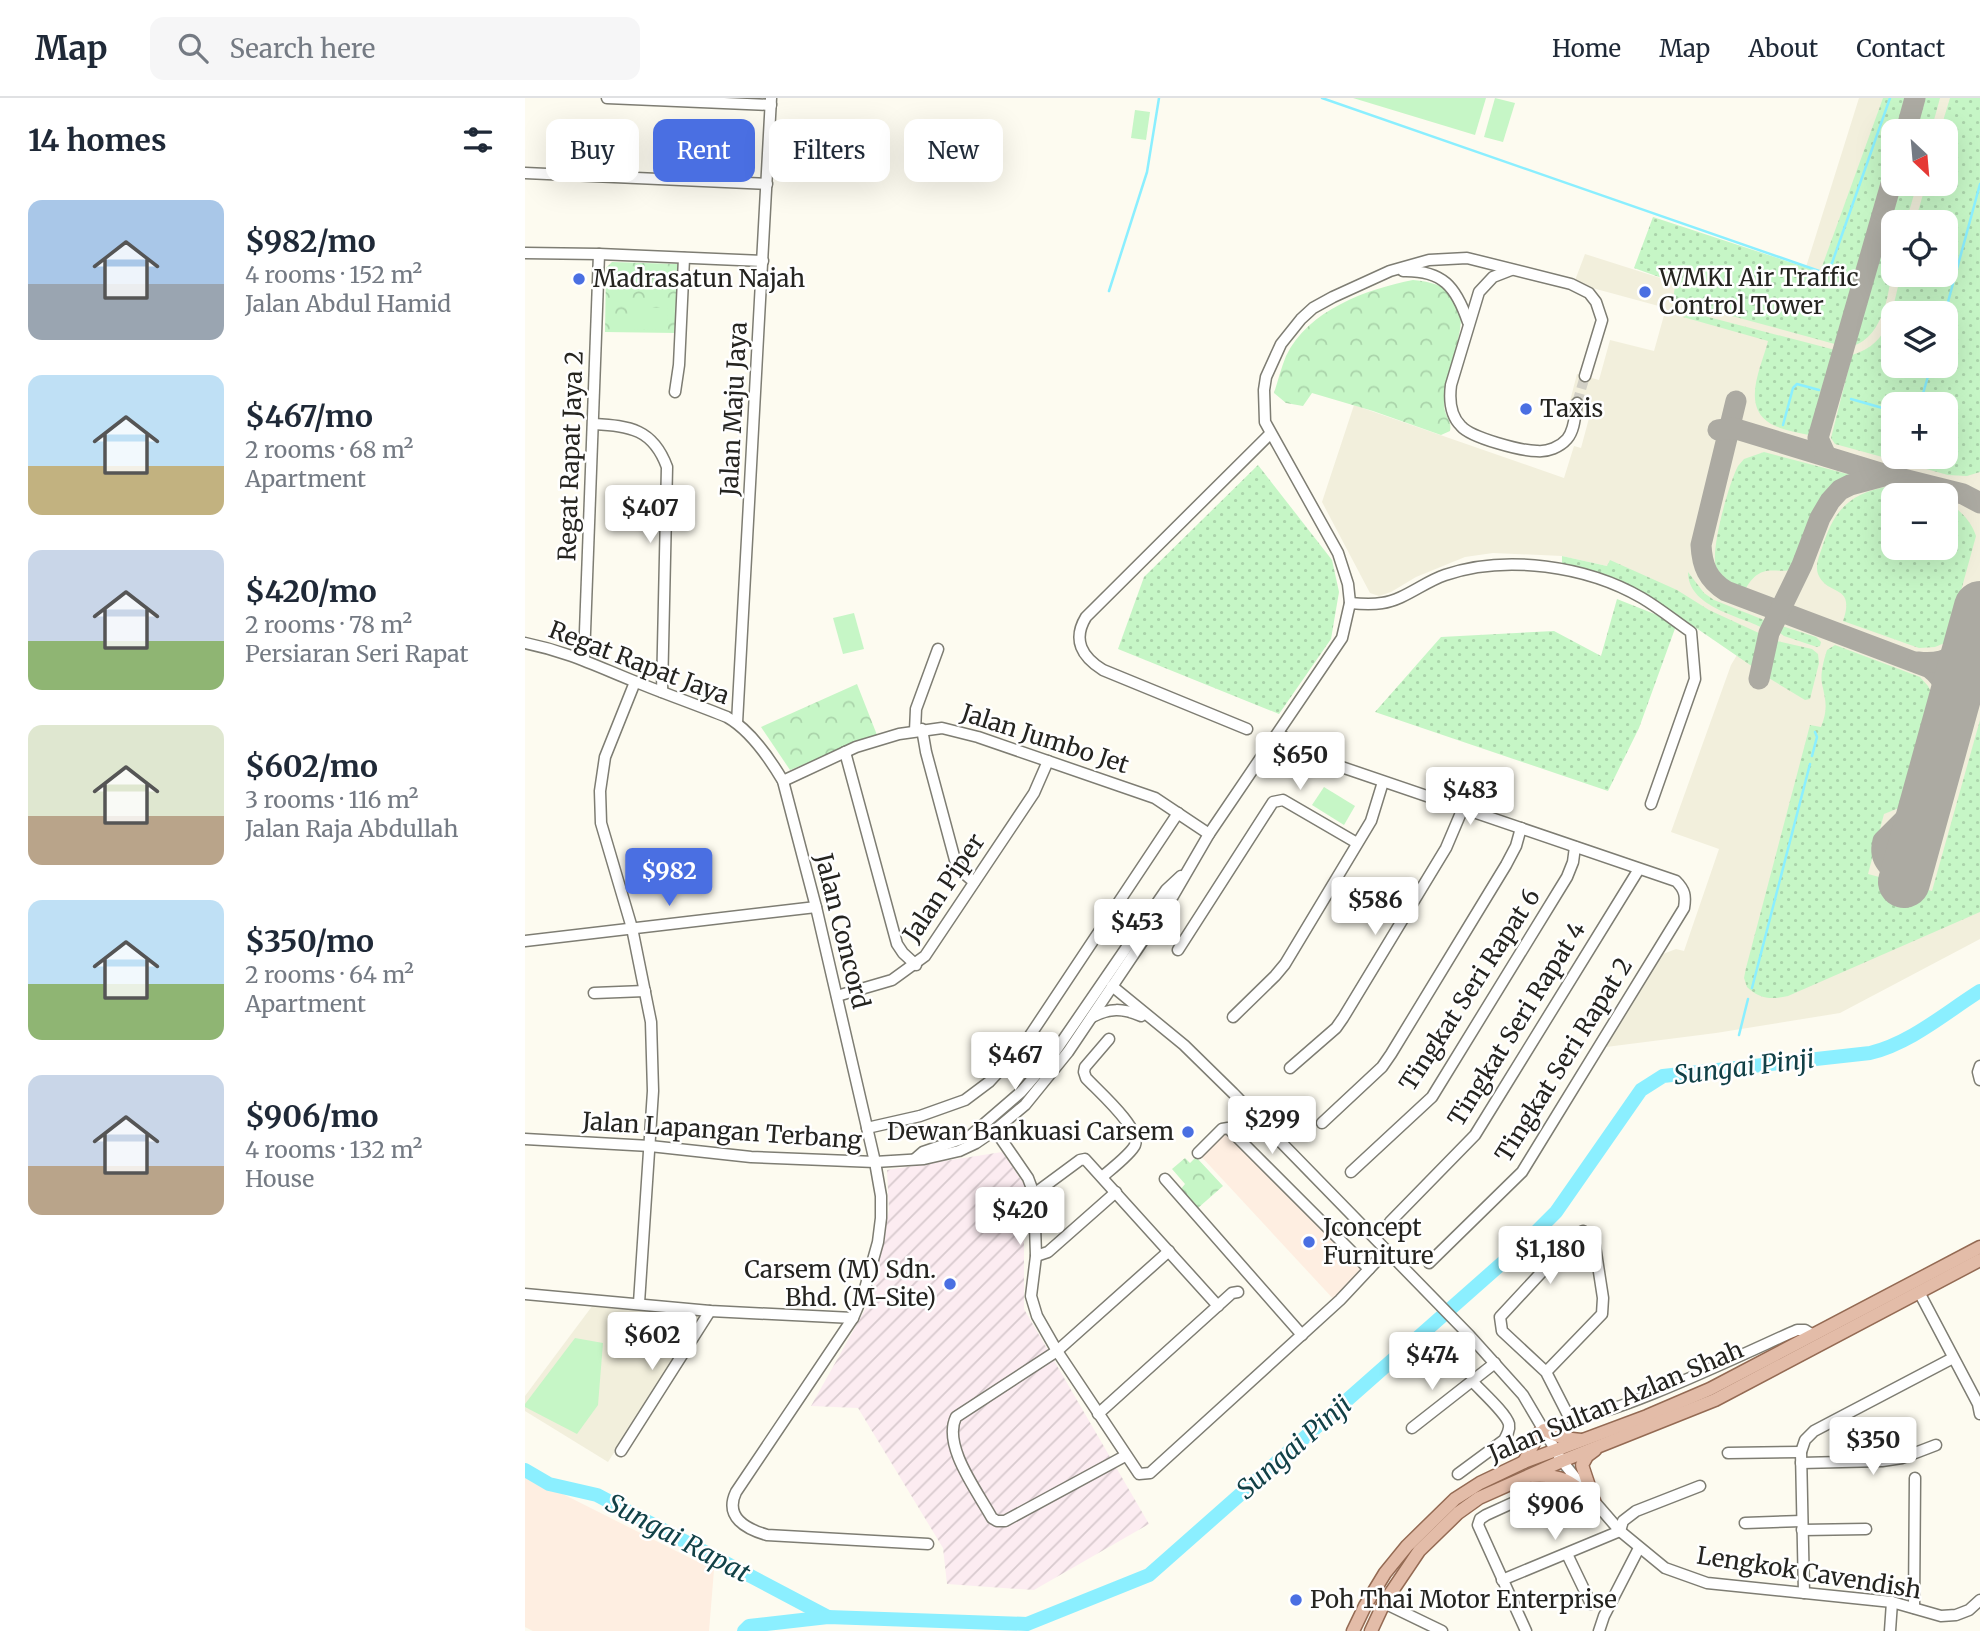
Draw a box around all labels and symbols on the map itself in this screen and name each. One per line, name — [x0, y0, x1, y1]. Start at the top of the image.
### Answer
north arrow — [1881, 119, 1958, 196]
place label: WMKI Air Traffic Control Tower — [1658, 262, 1859, 321]
place label: Madrasatun Najah — [593, 263, 805, 294]
marker: Madrasatun Najah — [571, 271, 587, 287]
marker: WMKI Air Traffic Control Tower — [1637, 284, 1653, 300]
street label: Jalan Maju Jaya — [713, 321, 754, 498]
street label: Regat Rapat Jaya 2 — [551, 350, 590, 562]
place label: Taxis — [1540, 393, 1603, 424]
marker: Taxis — [1518, 401, 1534, 417]
pin: $407 — [609, 486, 691, 545]
street label: Regat Rapat Jaya — [545, 614, 734, 711]
street label: Jalan Jumbo Jet — [956, 697, 1134, 780]
pin: $650 — [1259, 732, 1341, 792]
pin: $483 — [1429, 768, 1511, 827]
street label: Jalan Piper — [895, 827, 991, 949]
pin: $982 — [628, 848, 710, 908]
street label: Jalan Concord — [808, 849, 877, 1012]
pin: $586 — [1334, 878, 1416, 937]
street label: Tingkat Seri Rapat 6 — [1392, 883, 1547, 1097]
pin: $453 — [1096, 900, 1178, 959]
street label: Tingkat Seri Rapat 4 — [1441, 915, 1592, 1132]
street label: Tingkat Seri Rapat 2 — [1488, 952, 1639, 1168]
pin: $467 — [974, 1032, 1056, 1092]
water label: Sungai Pinji — [1672, 1042, 1816, 1091]
pin: $299 — [1231, 1096, 1313, 1156]
street label: Jalan Lapangan Terbang — [580, 1105, 863, 1156]
place label: Dewan Bankuasi Carsem — [887, 1116, 1174, 1147]
marker: Dewan Bankuasi Carsem — [1180, 1124, 1196, 1140]
pin: $420 — [979, 1188, 1061, 1247]
place label: Jconcept Furniture — [1322, 1212, 1433, 1271]
pin: $1,180 — [1493, 1226, 1607, 1286]
marker: Jconcept Furniture — [1301, 1234, 1317, 1250]
place label: Carsem (M) Sdn. Bhd. (M-Site) — [744, 1254, 936, 1313]
marker: Carsem (M) Sdn. Bhd. (M-Site) — [942, 1276, 958, 1292]
pin: $602 — [611, 1312, 693, 1372]
pin: $474 — [1391, 1332, 1473, 1392]
street label: Jalan Sultan Azlan Shah — [1483, 1334, 1748, 1470]
water label: Sungai Pinji — [1229, 1388, 1358, 1505]
pin: $350 — [1832, 1418, 1914, 1477]
pin: $906 — [1514, 1482, 1596, 1542]
water label: Sungai Rapat — [601, 1486, 757, 1590]
street label: Lengkok Cavendish — [1695, 1539, 1924, 1606]
place label: Poh Thai Motor Enterprise — [1310, 1584, 1617, 1615]
marker: Poh Thai Motor Enterprise — [1288, 1592, 1304, 1608]

